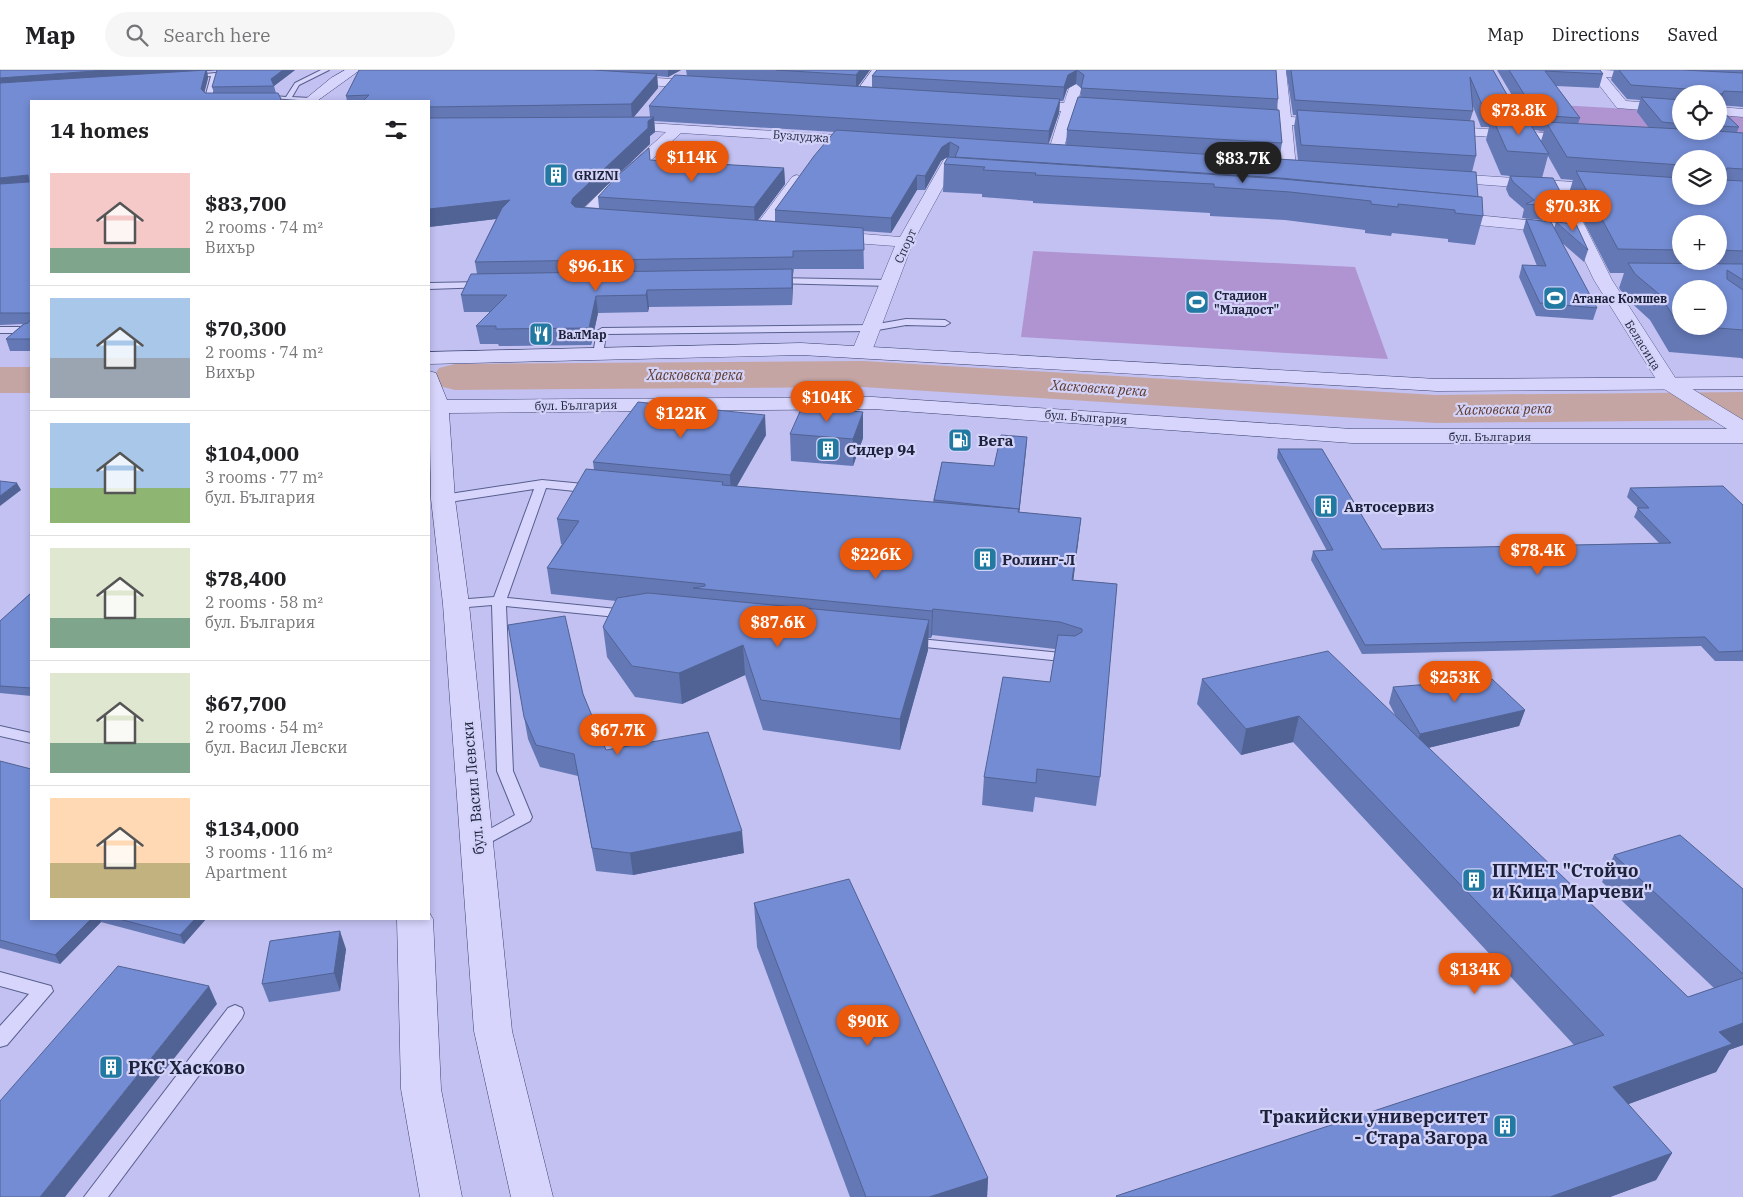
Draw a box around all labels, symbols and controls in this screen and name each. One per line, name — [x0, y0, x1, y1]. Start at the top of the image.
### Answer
search box — [105, 12, 455, 57]
text: Map — [25, 19, 75, 51]
icon: search — [123, 21, 151, 49]
text: Search here — [163, 23, 270, 47]
text: Map — [1487, 23, 1524, 46]
text: Directions — [1552, 23, 1640, 46]
text: Saved — [1668, 23, 1718, 46]
map controls — [1672, 85, 1727, 335]
button: locate — [1672, 85, 1727, 140]
pin: $73.8K — [1478, 93, 1560, 136]
text: $73.8K — [1491, 100, 1547, 120]
text: 14 homes — [50, 116, 149, 144]
icon: filters — [382, 116, 410, 144]
street label: Бузлуджа — [772, 127, 830, 145]
pin: $114K — [657, 140, 727, 183]
pin: $83.7K — [1202, 142, 1284, 184]
text: $114K — [667, 147, 717, 167]
text: $83.7K — [1215, 148, 1271, 168]
button: layers — [1672, 150, 1727, 205]
building icon: GRIZNI — [543, 162, 569, 188]
place label: GRIZNI — [574, 168, 619, 183]
text: $83,700 — [205, 189, 286, 217]
pin: $70.3K — [1532, 190, 1614, 232]
icon: home — [90, 193, 150, 253]
text: $70.3K — [1545, 196, 1601, 216]
button: + — [1672, 215, 1727, 270]
text: 2 rooms · 74 m² — [205, 217, 323, 237]
street label: Спорт — [891, 226, 919, 266]
text: Вихър — [205, 237, 255, 257]
pin: $96.1K — [555, 250, 637, 292]
text: $96.1K — [568, 256, 624, 276]
button: − — [1672, 280, 1727, 335]
sports icon: Атанас Комшев — [1542, 285, 1568, 311]
place label: Стадион "Младост" — [1214, 288, 1279, 317]
sports icon: Стадион "Младост" — [1184, 289, 1210, 315]
place label: Атанас Комшев — [1572, 291, 1667, 306]
text: $70,300 — [205, 314, 286, 342]
street label: Беласица — [1622, 317, 1665, 373]
icon: home — [90, 318, 150, 378]
restaurant icon: ВалМар — [528, 321, 554, 347]
place label: ВалМар — [558, 327, 607, 342]
text: 2 rooms · 74 m² — [205, 342, 323, 362]
text: Вихър — [205, 362, 255, 382]
water label: Хасковска река — [646, 366, 743, 384]
water label: Хасковска река — [1049, 376, 1148, 400]
pin: $104K — [792, 380, 862, 423]
text: $104K — [802, 387, 852, 407]
pin: $122K — [646, 396, 716, 439]
street label: бул. България — [535, 397, 617, 413]
water label: Хасковска река — [1455, 399, 1553, 419]
text: $122K — [656, 403, 706, 423]
street label: бул. България — [1044, 407, 1128, 427]
fuel station icon: Вега — [947, 427, 973, 453]
street label: бул. България — [1449, 429, 1531, 444]
place label: Вега — [978, 431, 1014, 450]
building icon: Сидер 94 — [815, 436, 841, 462]
text: $104,000 — [205, 439, 299, 467]
place label: Сидер 94 — [846, 440, 915, 459]
icon: home — [90, 443, 150, 503]
text: 3 rooms · 77 m² — [205, 467, 323, 487]
text: бул. България — [205, 487, 315, 507]
building icon: Автосервиз — [1313, 493, 1339, 519]
place label: Автосервиз — [1344, 497, 1434, 516]
pin: $78.4K — [1497, 534, 1579, 576]
pin: $226K — [841, 538, 911, 580]
text: $78.4K — [1510, 540, 1566, 560]
text: $226K — [851, 544, 901, 564]
building icon: Ролинг-Л — [972, 546, 998, 572]
place label: Ролинг-Л — [1002, 550, 1075, 569]
text: $78,400 — [205, 564, 286, 592]
icon: home — [90, 568, 150, 628]
text: 2 rooms · 58 m² — [205, 592, 323, 612]
pin: $87.6K — [737, 606, 819, 648]
text: бул. България — [205, 612, 315, 632]
text: $87.6K — [750, 612, 806, 632]
pin: $253K — [1420, 660, 1490, 703]
text: $253K — [1430, 667, 1480, 687]
text: $67,700 — [205, 689, 286, 717]
icon: home — [90, 693, 150, 753]
pin: $67.7K — [577, 714, 659, 756]
text: 2 rooms · 54 m² — [205, 717, 323, 737]
text: $67.7K — [590, 720, 646, 740]
street label: бул. Васил Левски — [458, 721, 488, 855]
text: бул. Васил Левски — [205, 737, 347, 757]
text: $134,000 — [205, 814, 299, 842]
icon: home — [90, 818, 150, 878]
text: 3 rooms · 116 m² — [205, 842, 333, 862]
place label: ПГМЕТ "Стойчо и Кица Марчеви" — [1492, 859, 1652, 903]
text: Apartment — [205, 862, 287, 882]
building icon: ПГМЕТ "Стойчо и Кица Марчеви" — [1461, 867, 1487, 893]
pin: $134K — [1440, 952, 1510, 995]
text: $134K — [1450, 959, 1500, 979]
pin: $90K — [838, 1004, 898, 1047]
text: $90K — [848, 1011, 889, 1031]
building icon: РКС Хасково — [98, 1054, 124, 1080]
place label: РКС Хасково — [128, 1056, 245, 1079]
place label: Тракийски университет - Стара Загора — [1260, 1105, 1488, 1149]
building icon: Тракийски университет - Стара Загора — [1492, 1113, 1518, 1139]

